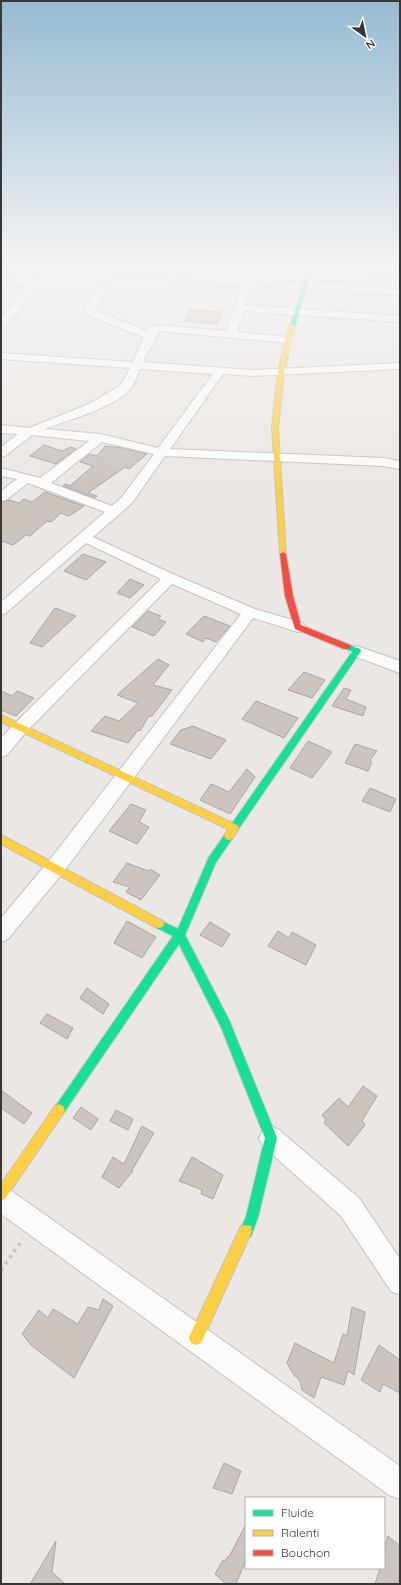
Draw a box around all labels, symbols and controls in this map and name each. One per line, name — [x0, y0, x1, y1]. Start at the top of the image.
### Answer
north arrow — [345, 16, 385, 56]
text: N — [363, 36, 378, 52]
legend — [245, 1497, 385, 1569]
text: Fluide — [281, 1505, 314, 1520]
text: Ralenti — [281, 1525, 319, 1540]
text: Bouchon — [281, 1545, 330, 1560]

